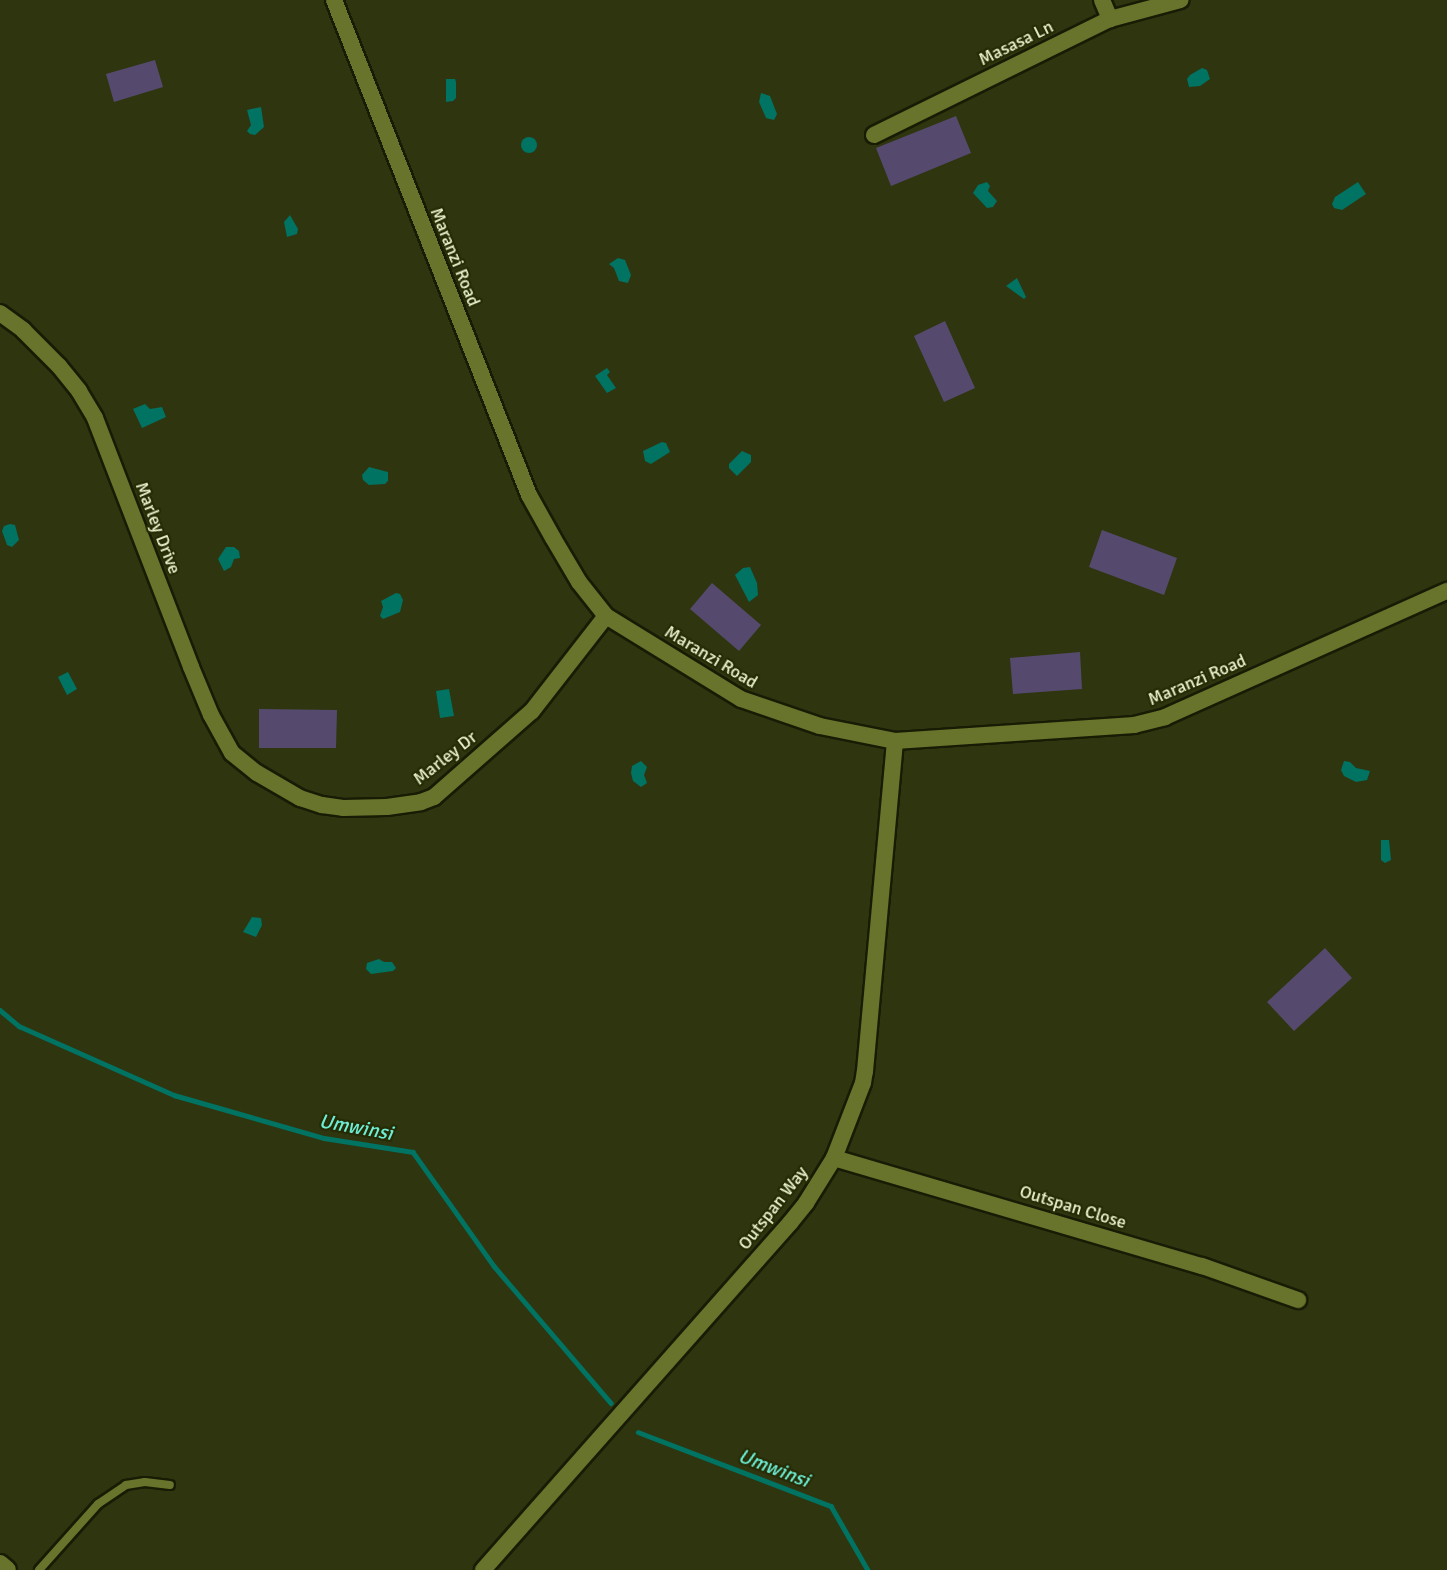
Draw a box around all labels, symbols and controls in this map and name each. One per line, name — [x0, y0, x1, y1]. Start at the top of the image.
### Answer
street label: Masasa Ln — [975, 16, 1057, 70]
street label: Maranzi Road — [425, 205, 485, 309]
street label: Marley Drive — [131, 479, 185, 577]
street label: Maranzi Road — [661, 621, 761, 693]
street label: Maranzi Road — [1145, 650, 1249, 710]
street label: Marley Dr — [409, 726, 481, 790]
water label: Umwinsi — [317, 1109, 395, 1145]
street label: Outspan Way — [734, 1162, 812, 1254]
street label: Outspan Close — [1017, 1181, 1129, 1233]
water label: Umwinsi — [735, 1443, 813, 1493]

